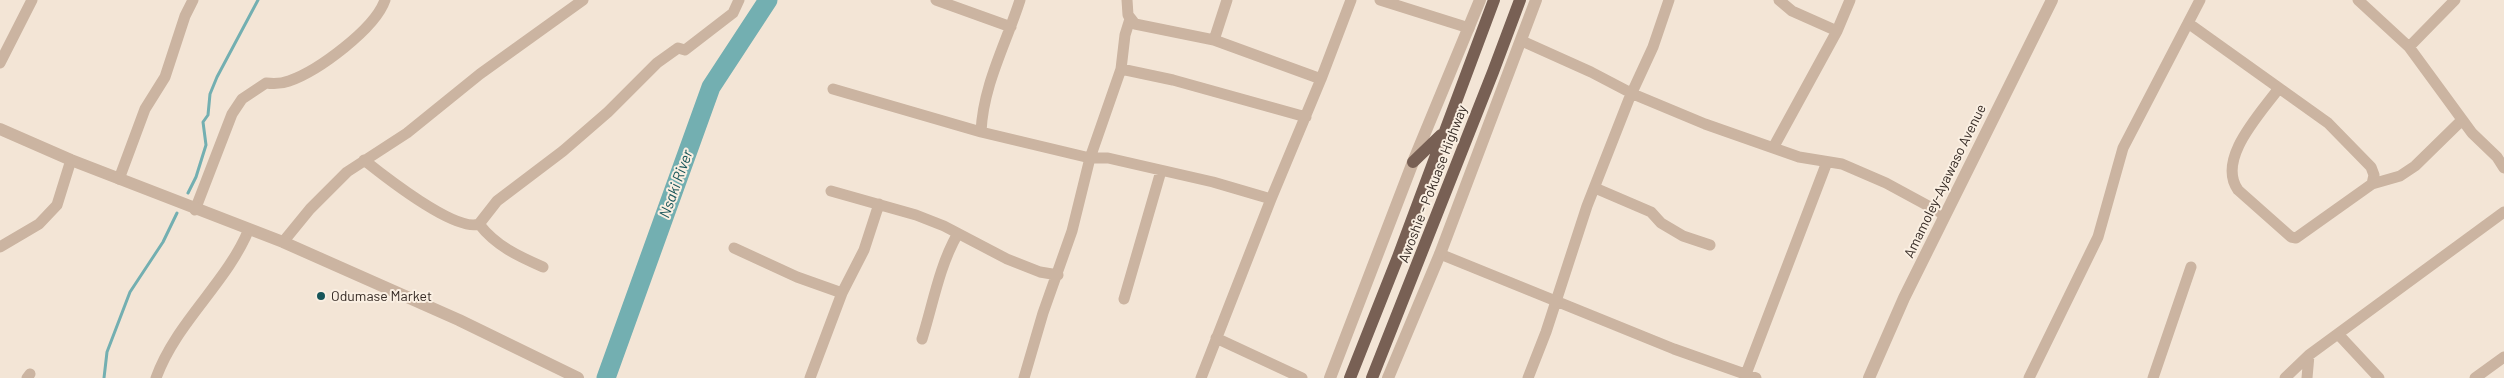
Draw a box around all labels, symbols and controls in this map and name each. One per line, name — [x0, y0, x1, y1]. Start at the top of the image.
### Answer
street label: Amamoley-Ayawaso Avenue — [1900, 101, 1990, 261]
street label: Awoshie - Pokuase Highway — [1395, 103, 1471, 265]
water label: Nsaki River — [655, 148, 697, 220]
place label: Odumase Market — [331, 288, 432, 304]
marker: Odumase Market — [315, 290, 327, 302]

